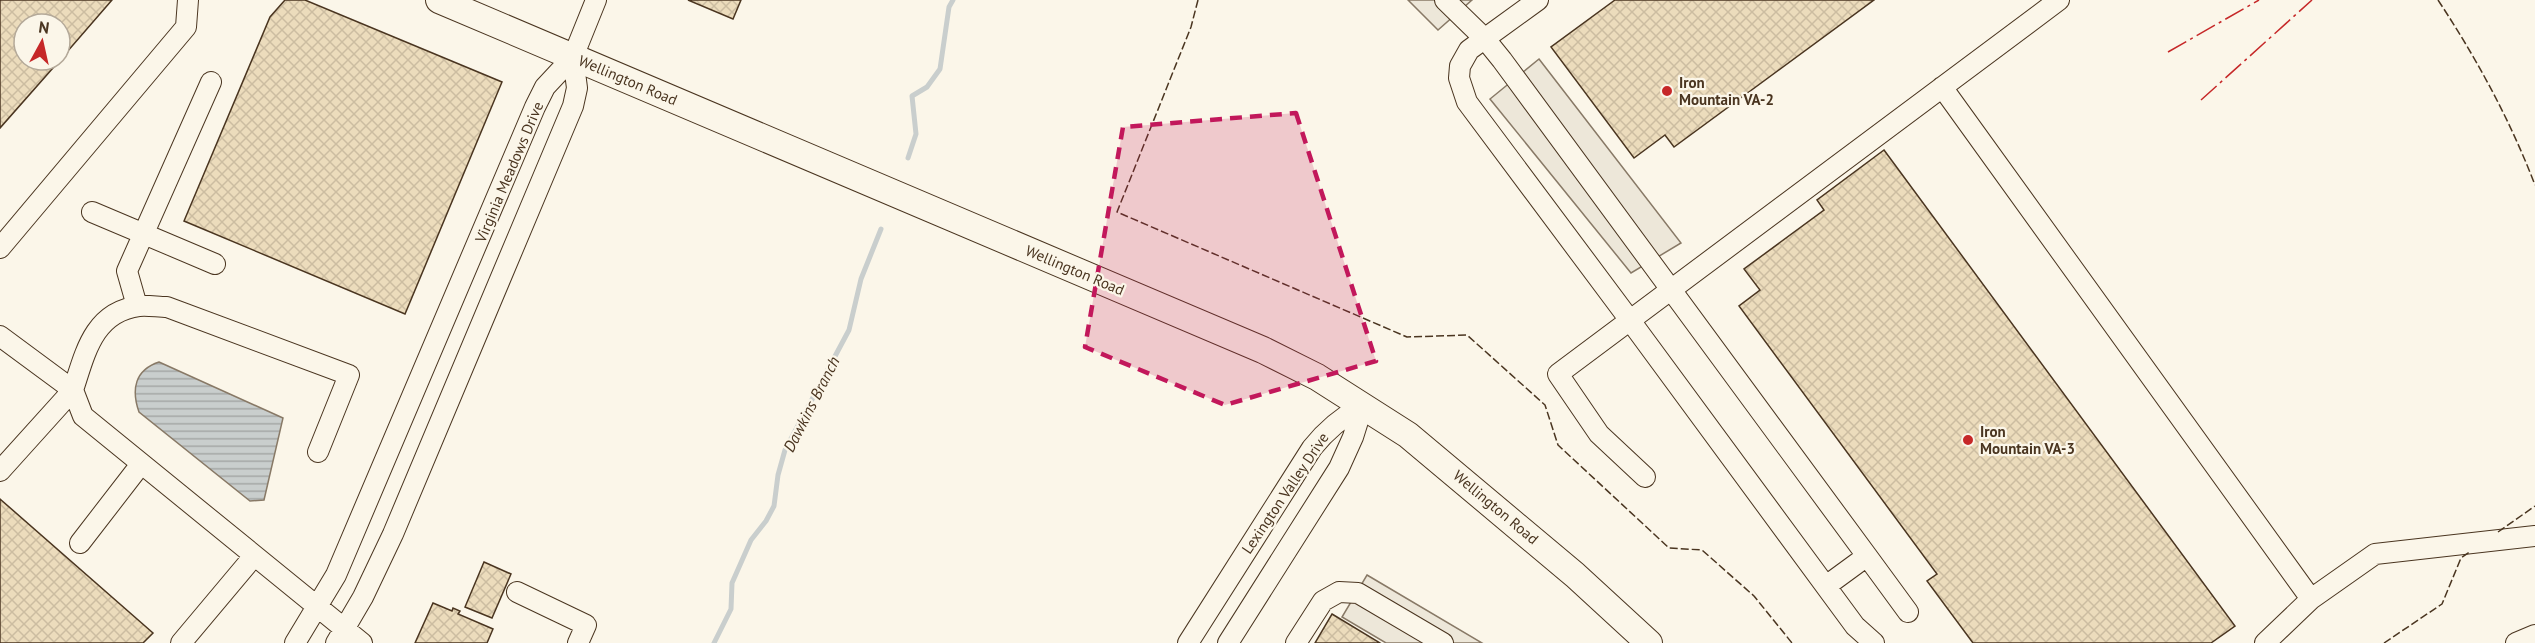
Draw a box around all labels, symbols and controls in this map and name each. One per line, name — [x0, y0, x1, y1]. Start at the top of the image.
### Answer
north arrow — [12, 12, 72, 72]
text: N — [37, 17, 51, 38]
street label: Wellington Road — [576, 51, 680, 109]
place label: Iron Mountain VA-2 — [1679, 73, 1774, 109]
marker: Iron Mountain VA-2 — [1660, 84, 1674, 98]
street label: Virginia Meadows Drive — [470, 99, 547, 246]
street label: Wellington Road — [1023, 241, 1127, 299]
water label: Dawkins Branch — [778, 353, 844, 455]
place label: Iron Mountain VA-3 — [1980, 422, 2075, 458]
street label: Lexington Valley Drive — [1237, 429, 1333, 557]
marker: Iron Mountain VA-3 — [1961, 433, 1975, 447]
street label: Wellington Road — [1450, 466, 1542, 548]

